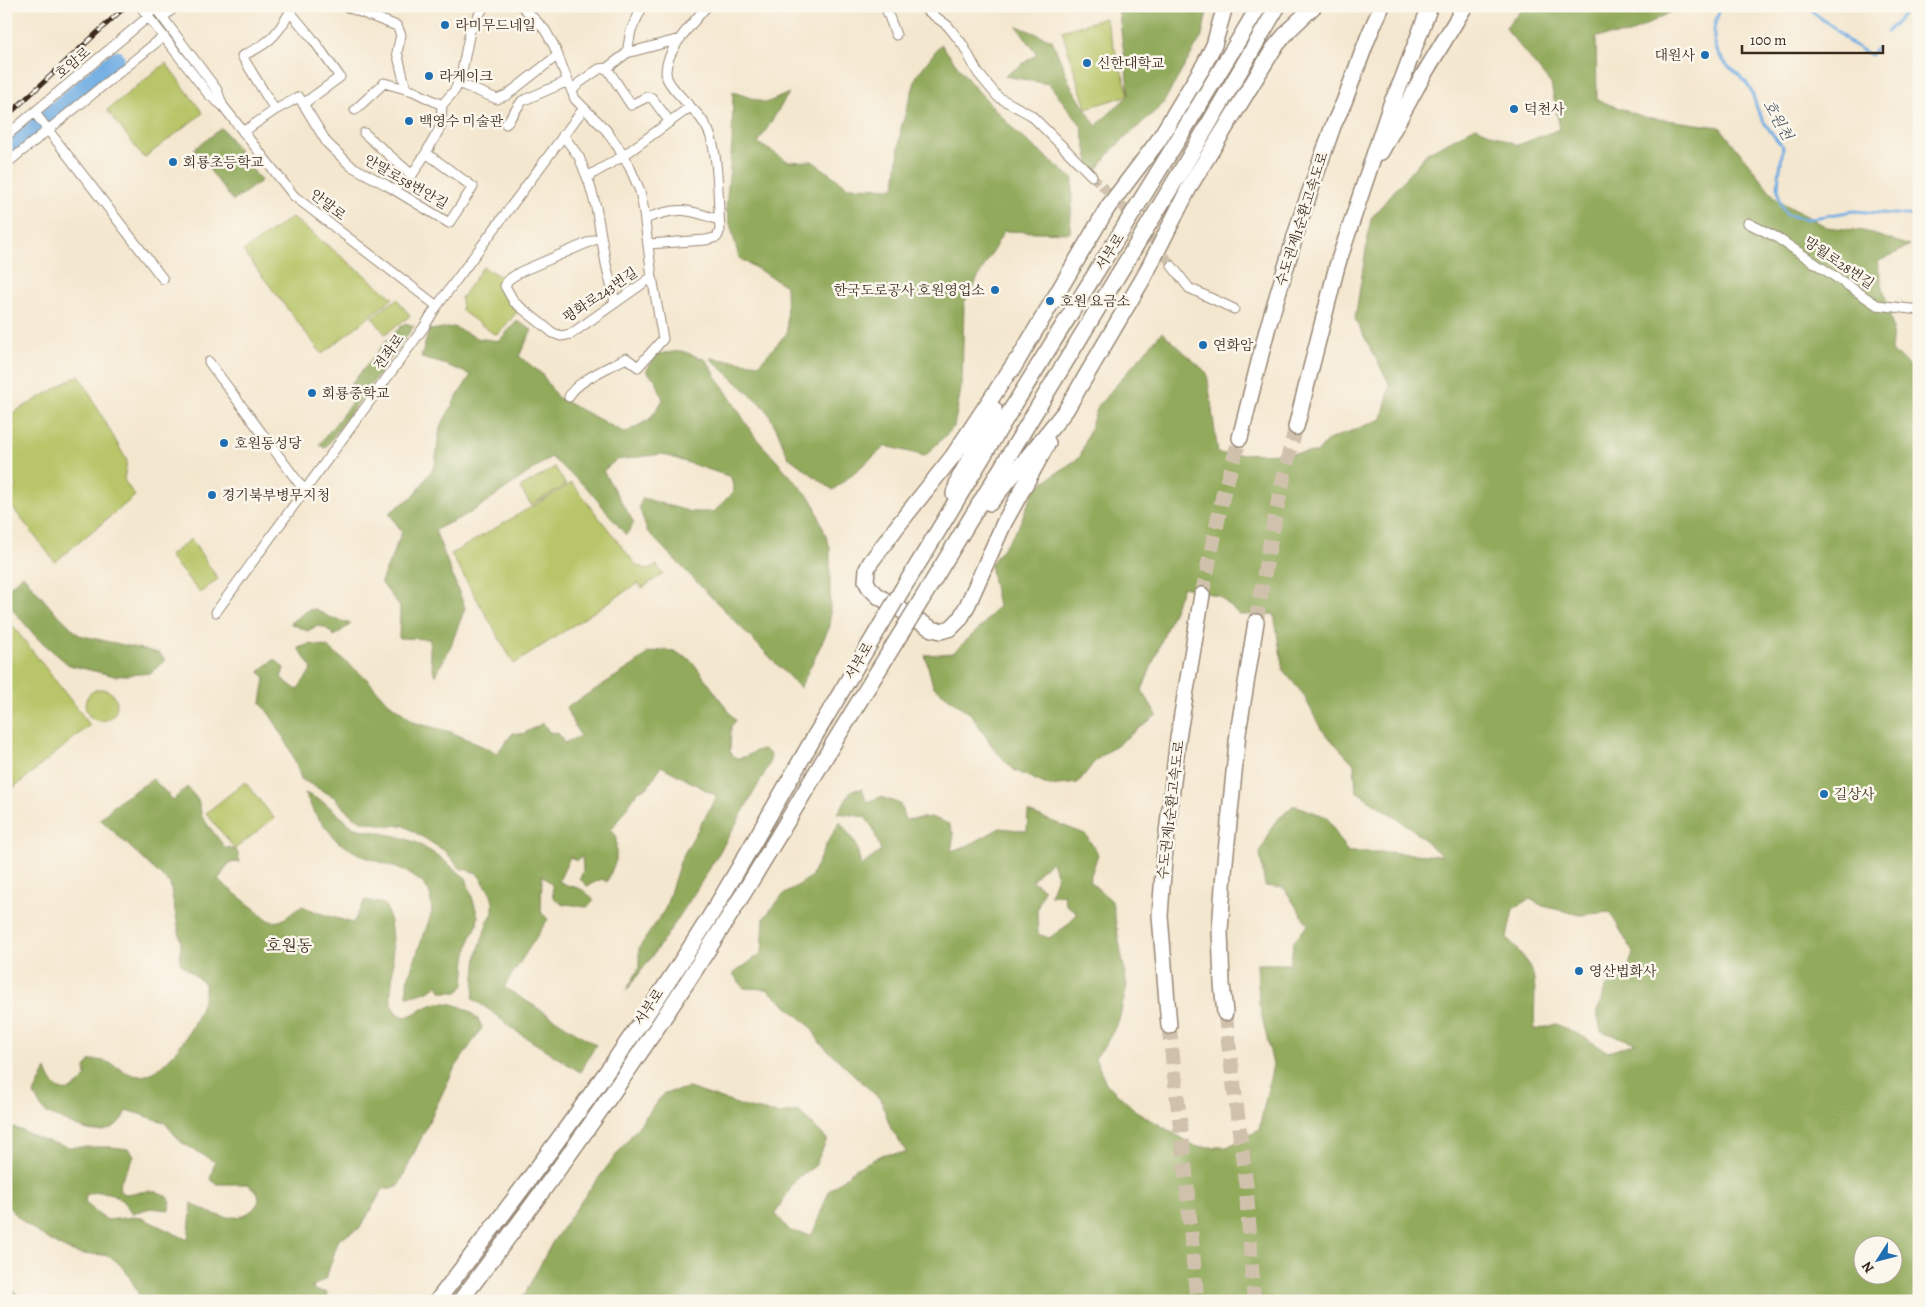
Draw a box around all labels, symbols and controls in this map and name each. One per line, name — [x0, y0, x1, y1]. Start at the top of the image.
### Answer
place label: 라미무드네일 — [455, 16, 536, 35]
marker: 라미무드네일 — [439, 19, 451, 31]
scale bar — [1742, 22, 1884, 54]
text: 100 m — [1750, 30, 1787, 50]
street label: 호암로 — [51, 42, 95, 83]
place label: 대원사 — [1654, 46, 1695, 65]
marker: 대원사 — [1699, 49, 1711, 61]
place label: 신한대학교 — [1097, 54, 1165, 73]
marker: 신한대학교 — [1081, 57, 1093, 69]
place label: 라케이크 — [439, 67, 494, 86]
marker: 라케이크 — [423, 70, 435, 82]
water label: 호원천 — [1758, 96, 1798, 145]
place label: 덕천사 — [1524, 100, 1565, 119]
marker: 덕천사 — [1508, 103, 1520, 115]
place label: 백영수 미술관 — [419, 112, 503, 131]
marker: 백영수 미술관 — [403, 115, 415, 127]
street label: 수도권제1순환고속도로 — [1271, 149, 1333, 289]
street label: 안말로58번안길 — [361, 150, 451, 214]
place label: 회룡초등학교 — [183, 153, 265, 172]
marker: 회룡초등학교 — [167, 156, 179, 168]
street label: 안말로 — [306, 185, 350, 225]
street label: 서부로 — [1091, 229, 1129, 274]
street label: 망월로28번길 — [1800, 232, 1878, 294]
street label: 평화로243번길 — [559, 263, 641, 327]
place label: 한국도로공사 호원영업소 — [833, 281, 985, 300]
marker: 한국도로공사 호원영업소 — [989, 284, 1001, 296]
place label: 호원 요금소 — [1060, 292, 1131, 311]
marker: 호원 요금소 — [1044, 295, 1056, 307]
street label: 전좌로 — [369, 330, 409, 374]
place label: 연화암 — [1213, 336, 1254, 355]
marker: 연화암 — [1197, 339, 1209, 351]
place label: 회룡중학교 — [322, 384, 390, 403]
marker: 회룡중학교 — [306, 387, 318, 399]
place label: 호원동성당 — [234, 434, 302, 453]
marker: 호원동성당 — [218, 437, 230, 449]
place label: 경기북부병무지청 — [222, 486, 330, 505]
marker: 경기북부병무지청 — [206, 489, 218, 501]
street label: 서부로 — [840, 638, 878, 683]
street label: 수도권제1순환고속도로 — [1153, 739, 1189, 881]
place label: 길상사 — [1834, 785, 1875, 804]
marker: 길상사 — [1818, 788, 1830, 800]
district label: 호원동 — [266, 935, 313, 957]
place label: 영산법화사 — [1589, 962, 1657, 981]
marker: 영산법화사 — [1573, 965, 1585, 977]
street label: 서부로 — [630, 984, 668, 1029]
north arrow — [1852, 1234, 1902, 1284]
text: N — [1857, 1258, 1879, 1277]

